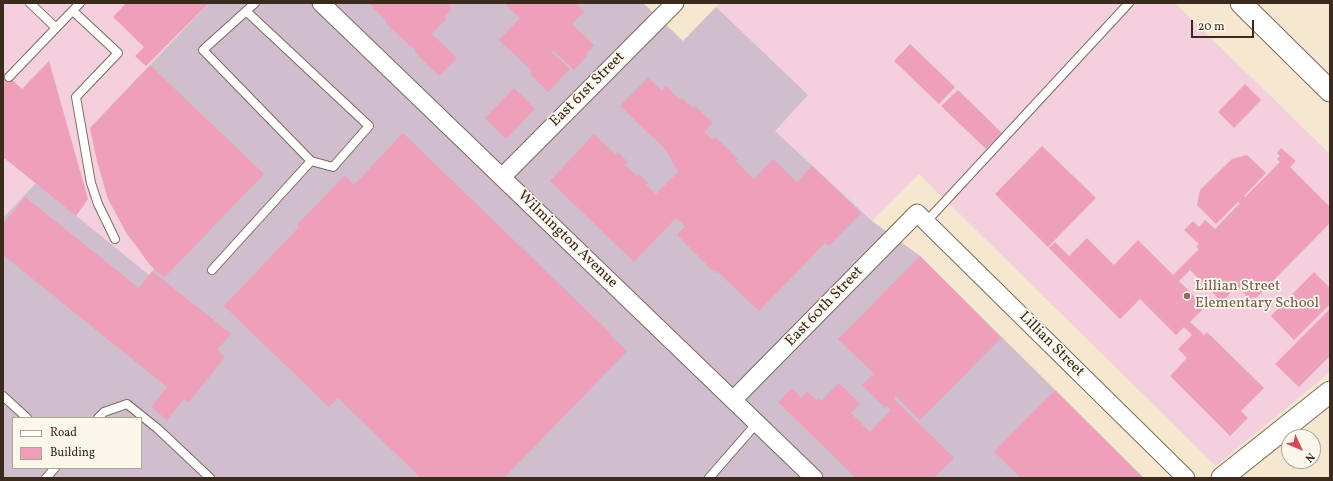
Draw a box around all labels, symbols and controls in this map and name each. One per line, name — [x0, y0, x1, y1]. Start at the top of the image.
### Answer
scale bar — [1193, 12, 1256, 38]
text: 20 m — [1198, 19, 1225, 35]
street label: East 61st Street — [547, 49, 629, 131]
street label: Wilmington Avenue — [513, 188, 621, 292]
street label: East 60th Street — [782, 263, 868, 351]
place label: Lillian Street Elementary School — [1195, 278, 1319, 313]
marker: Lillian Street Elementary School — [1182, 291, 1192, 301]
street label: Lillian Street — [1015, 309, 1087, 381]
legend — [12, 417, 142, 469]
text: Road — [50, 425, 77, 441]
north arrow — [1281, 429, 1321, 469]
text: Building — [50, 445, 95, 461]
text: N — [1301, 449, 1317, 465]

